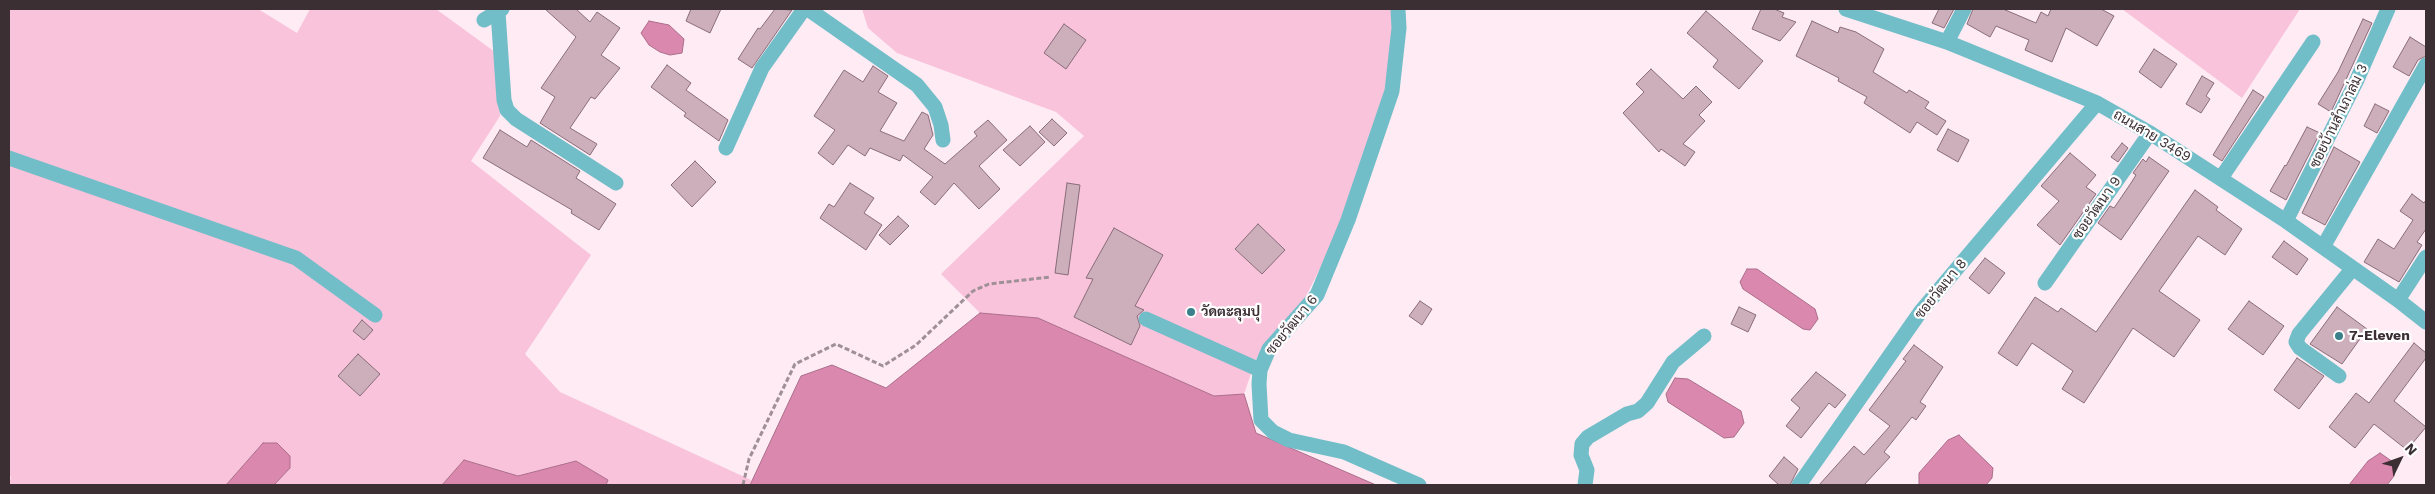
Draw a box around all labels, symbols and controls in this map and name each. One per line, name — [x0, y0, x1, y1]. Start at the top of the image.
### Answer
street label: ซอยบ้านสำเภาล่ม 3 — [2306, 61, 2372, 171]
street label: ถนนสาย 3469 — [2110, 106, 2194, 166]
street label: ซอยวัฒนา 9 — [2069, 173, 2125, 243]
street label: ซอยวัฒนา 8 — [1912, 255, 1970, 323]
street label: ซอยวัฒนา 6 — [1263, 291, 1321, 359]
place label: วัดตะลุมปุ — [1201, 304, 1260, 320]
marker: วัดตะลุมปุ — [1185, 306, 1197, 318]
place label: 7-Eleven — [2349, 328, 2410, 344]
marker: 7-Eleven — [2333, 330, 2345, 342]
north arrow — [2375, 434, 2425, 484]
text: N — [2402, 440, 2421, 458]

